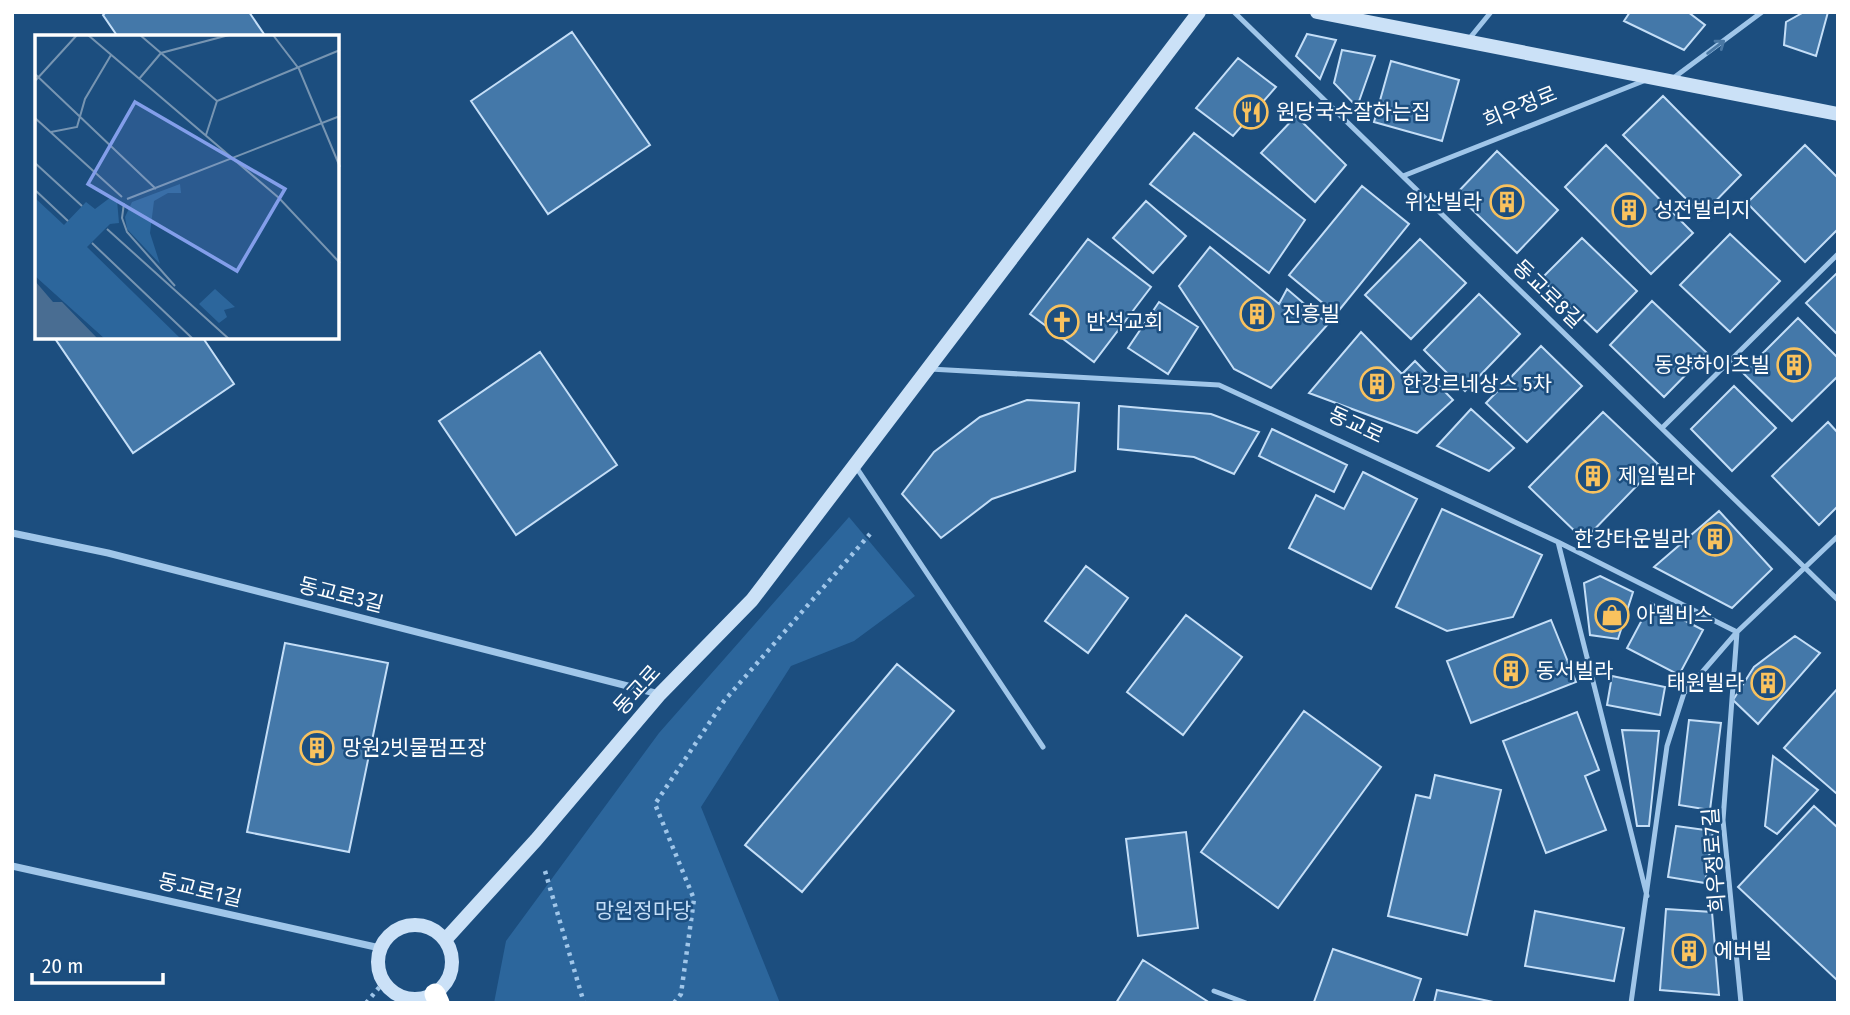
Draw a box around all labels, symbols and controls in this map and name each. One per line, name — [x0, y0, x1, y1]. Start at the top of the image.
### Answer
inset map — [35, 35, 340, 340]
one-way arrow — [1706, 39, 1725, 54]
street label: 희우정로 — [1479, 80, 1561, 134]
restaurant icon: 원당국수잘하는집 — [1232, 93, 1270, 131]
place label: 원당국수잘하는집 — [1276, 99, 1431, 125]
building icon: 위산빌라 — [1488, 183, 1526, 221]
place label: 위산빌라 — [1405, 189, 1482, 215]
building icon: 성전빌리지 — [1610, 191, 1648, 229]
place label: 성전빌리지 — [1654, 197, 1751, 223]
street label: 동교로8길 — [1507, 254, 1589, 334]
building icon: 진흥빌 — [1238, 295, 1276, 333]
place label: 진흥빌 — [1282, 301, 1340, 327]
church icon: 반석교회 — [1043, 303, 1081, 341]
place label: 반석교회 — [1086, 309, 1163, 335]
building icon: 동양하이츠빌 — [1775, 346, 1813, 384]
place label: 동양하이츠빌 — [1654, 352, 1770, 378]
building icon: 한강르네상스 5차 — [1358, 365, 1396, 403]
place label: 한강르네상스 5차 — [1402, 371, 1552, 397]
street label: 동교로 — [1324, 401, 1388, 449]
building icon: 제일빌라 — [1574, 457, 1612, 495]
place label: 제일빌라 — [1618, 463, 1695, 489]
building icon: 한강타운빌라 — [1696, 520, 1734, 558]
place label: 한강타운빌라 — [1574, 526, 1690, 552]
street label: 동교로3길 — [296, 572, 386, 618]
shop icon: 아델비스 — [1593, 596, 1631, 634]
place label: 아델비스 — [1636, 602, 1713, 628]
building icon: 동서빌라 — [1492, 652, 1530, 690]
place label: 동서빌라 — [1536, 658, 1613, 684]
street label: 동교로 — [608, 660, 666, 720]
building icon: 태원빌라 — [1749, 664, 1787, 702]
place label: 태원빌라 — [1667, 670, 1744, 696]
building icon: 망원2빗물펌프장 — [298, 729, 336, 767]
place label: 망원2빗물펌프장 — [342, 735, 487, 761]
street label: 희우정로7길 — [1697, 807, 1731, 913]
street label: 동교로1길 — [155, 868, 245, 912]
park label: 망원정마당 — [595, 898, 691, 924]
building icon: 에버빌 — [1670, 932, 1708, 970]
place label: 에버빌 — [1714, 938, 1772, 964]
scale bar — [32, 942, 163, 986]
text: 20 m — [42, 953, 83, 979]

